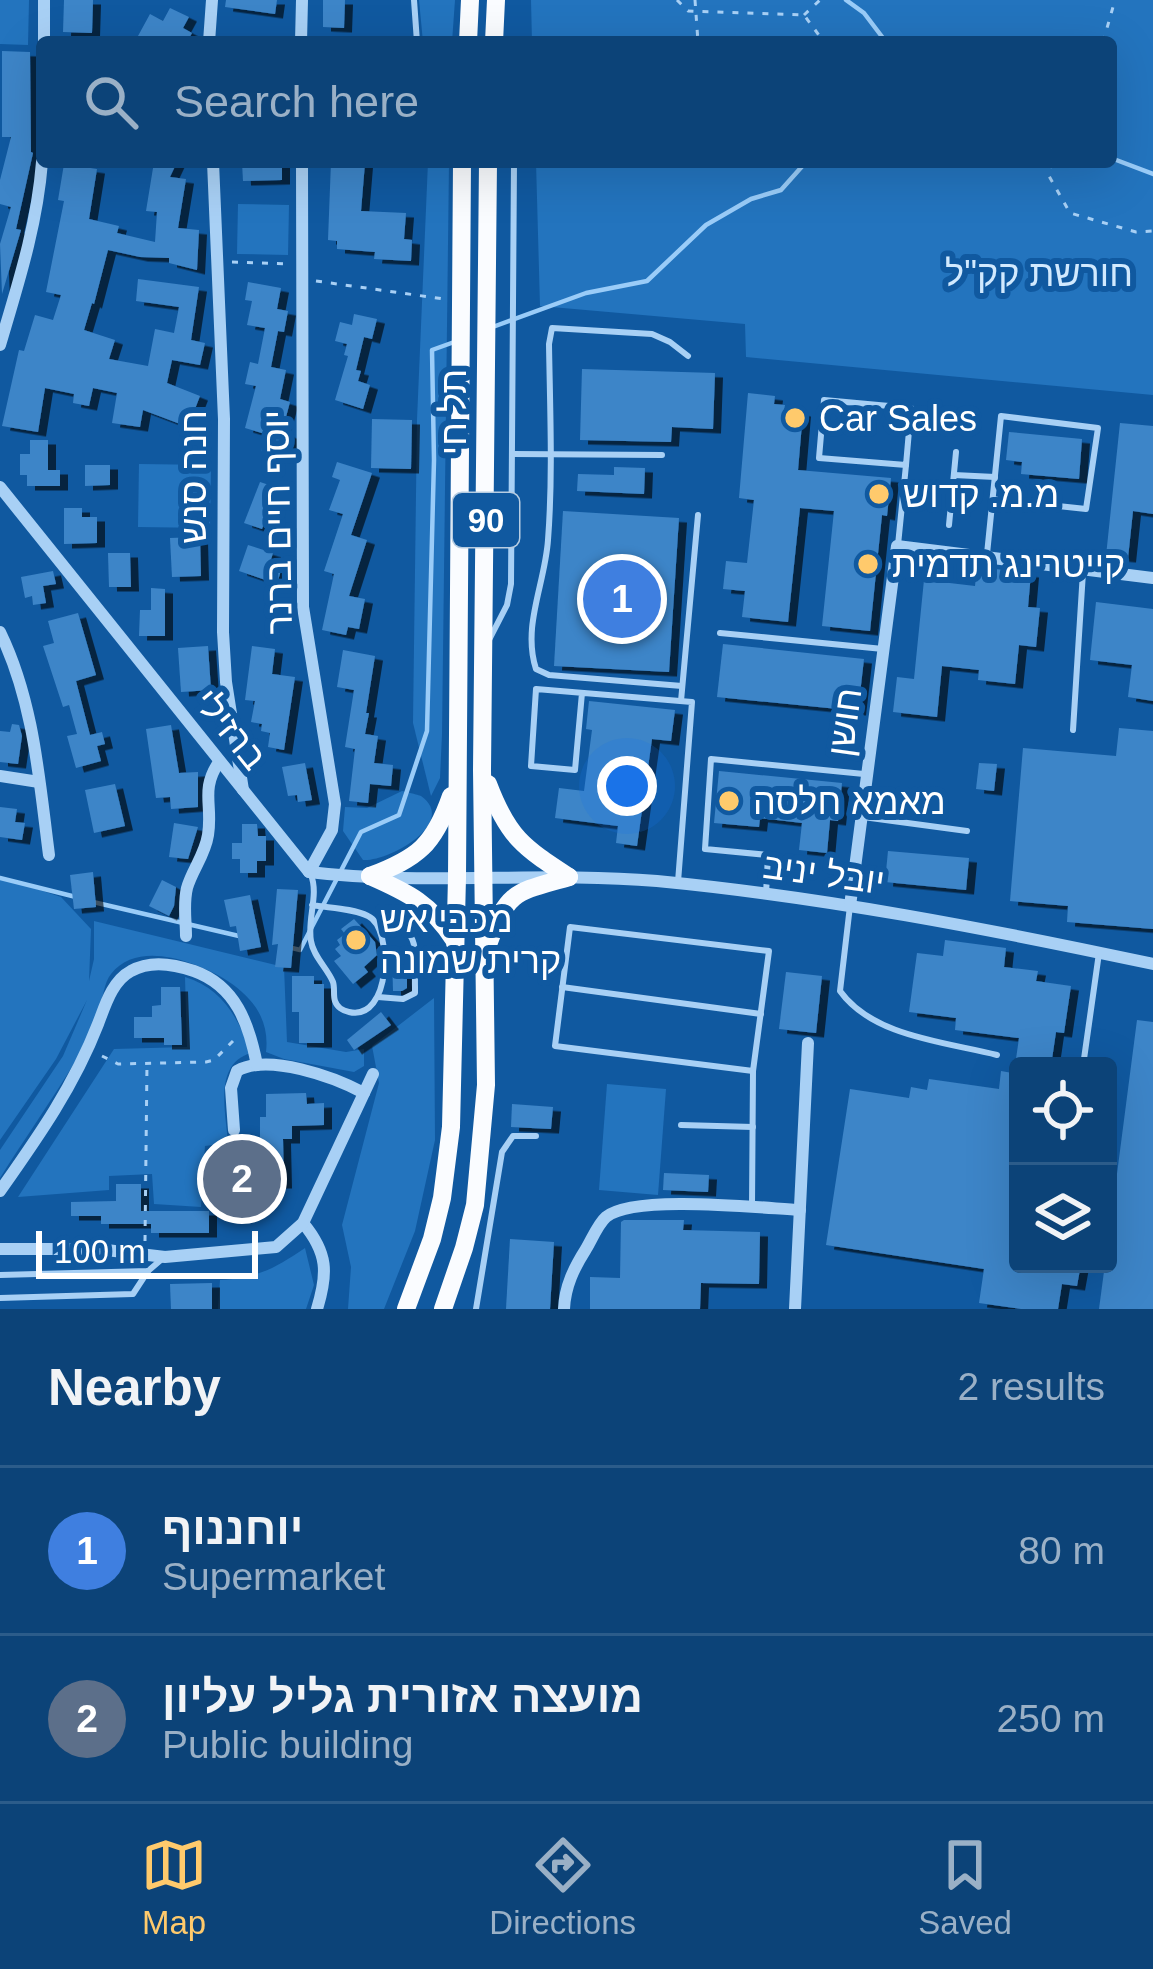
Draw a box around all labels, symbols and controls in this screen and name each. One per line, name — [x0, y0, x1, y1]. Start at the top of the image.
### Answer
search box — [36, 36, 1117, 168]
icon: search — [78, 69, 144, 135]
text: Search here — [174, 76, 419, 127]
park label: חורשת קק"ל — [945, 253, 1133, 294]
street label: תל חי — [433, 369, 474, 455]
place label: Car Sales — [819, 398, 977, 439]
marker: Car Sales — [782, 405, 808, 431]
street label: יוסף חיים ברנר — [255, 409, 300, 635]
street label: חנה סנש — [173, 410, 214, 544]
place label: מ.מ. קדוש — [903, 474, 1059, 515]
marker: מ.מ. קדוש — [866, 481, 892, 507]
road number: 90 — [453, 493, 519, 547]
place label: קייטרינג תדמית — [892, 544, 1125, 585]
marker: קייטרינג תדמית — [855, 551, 881, 577]
pin: 1 — [583, 554, 661, 644]
street label: ברזילי — [186, 681, 275, 778]
street label: חושן — [819, 685, 870, 759]
your location — [597, 756, 657, 816]
place label: מאמא חלסה — [753, 781, 946, 822]
marker: מאמא חלסה — [716, 788, 742, 814]
street label: יובל יניב — [761, 845, 887, 902]
place label: מכבי אש קרית שמונה — [380, 899, 561, 981]
marker: מכבי אש קרית שמונה — [343, 927, 369, 953]
map controls — [1009, 1057, 1117, 1273]
button: locate — [1009, 1057, 1117, 1165]
pin: 2 — [203, 1134, 281, 1224]
button: layers — [1009, 1165, 1117, 1273]
scale bar — [36, 1225, 258, 1278]
text: 100 m — [54, 1233, 146, 1270]
text: Nearby — [48, 1359, 221, 1416]
text: 2 results — [958, 1365, 1105, 1408]
text: יוחננוף — [162, 1503, 303, 1554]
text: 1 — [76, 1529, 98, 1572]
text: 80 m — [1018, 1529, 1105, 1572]
text: Supermarket — [162, 1555, 385, 1598]
text: מועצה אזורית גליל עליון — [162, 1671, 643, 1722]
text: 2 — [76, 1697, 98, 1740]
text: 250 m — [997, 1697, 1105, 1740]
text: Public building — [162, 1723, 414, 1766]
tab: Map — [141, 1832, 207, 1942]
tab: Directions — [489, 1832, 636, 1942]
tab: Saved — [918, 1832, 1012, 1942]

